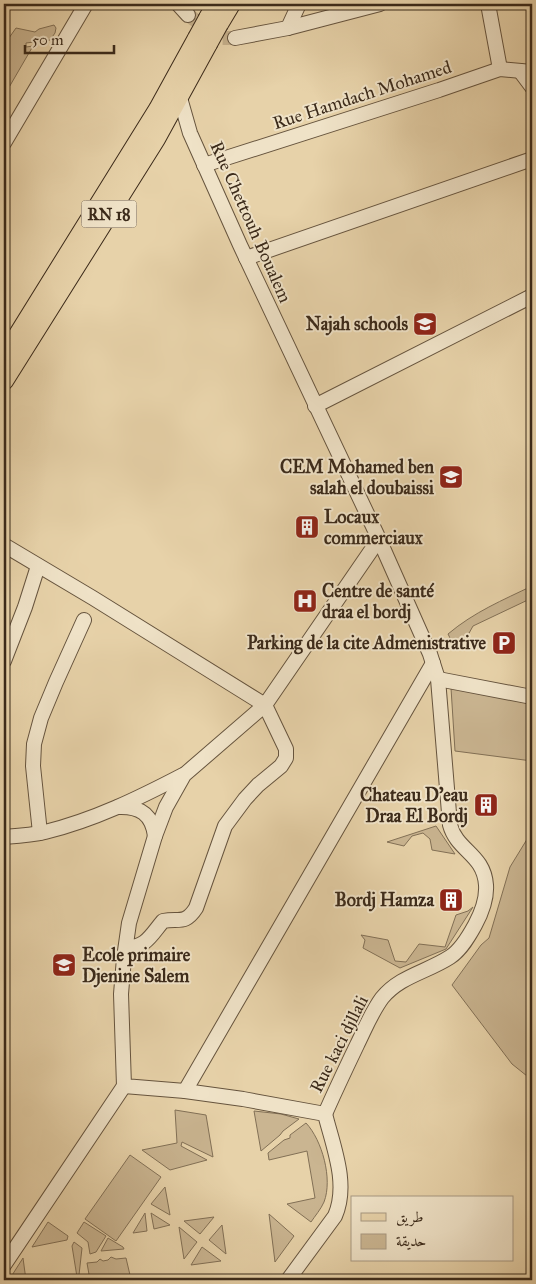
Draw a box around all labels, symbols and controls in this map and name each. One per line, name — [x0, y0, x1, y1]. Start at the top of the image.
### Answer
scale bar — [25, 22, 114, 54]
text: 50 m — [32, 31, 64, 49]
street label: Rue Hamdach Mohamed — [270, 56, 454, 134]
street label: Rue Chettouh Boualem — [205, 138, 297, 306]
road number: RN 18 — [82, 200, 136, 228]
school or university icon: Najah schools — [412, 311, 438, 337]
place label: Najah schools — [306, 313, 408, 336]
place label: CEM Mohamed ben salah el doubaissi — [280, 456, 435, 499]
school or university icon: CEM Mohamed ben salah el doubaissi — [438, 464, 464, 490]
place label: Locaux commerciaux — [324, 506, 424, 549]
building icon: Locaux commerciaux — [294, 514, 320, 540]
place label: Centre de santé draa el bordj — [322, 580, 434, 624]
hospital icon: Centre de santé draa el bordj — [292, 588, 318, 614]
parking icon: Parking de la cite Admenistrative — [491, 630, 517, 656]
place label: Parking de la cite Admenistrative — [247, 632, 487, 655]
place label: Chateau D'eau Draa El Bordj — [360, 784, 468, 828]
building icon: Chateau D'eau Draa El Bordj — [473, 792, 499, 818]
building icon: Bordj Hamza — [438, 887, 464, 913]
place label: Bordj Hamza — [335, 889, 434, 912]
place label: Ecole primaire Djenine Salem — [82, 944, 191, 988]
school or university icon: Ecole primaire Djenine Salem — [51, 952, 77, 978]
street label: Rue kaci djllali — [305, 992, 373, 1096]
legend — [351, 1196, 514, 1262]
text: طريق — [396, 1208, 423, 1227]
text: حديقة — [396, 1232, 426, 1250]

